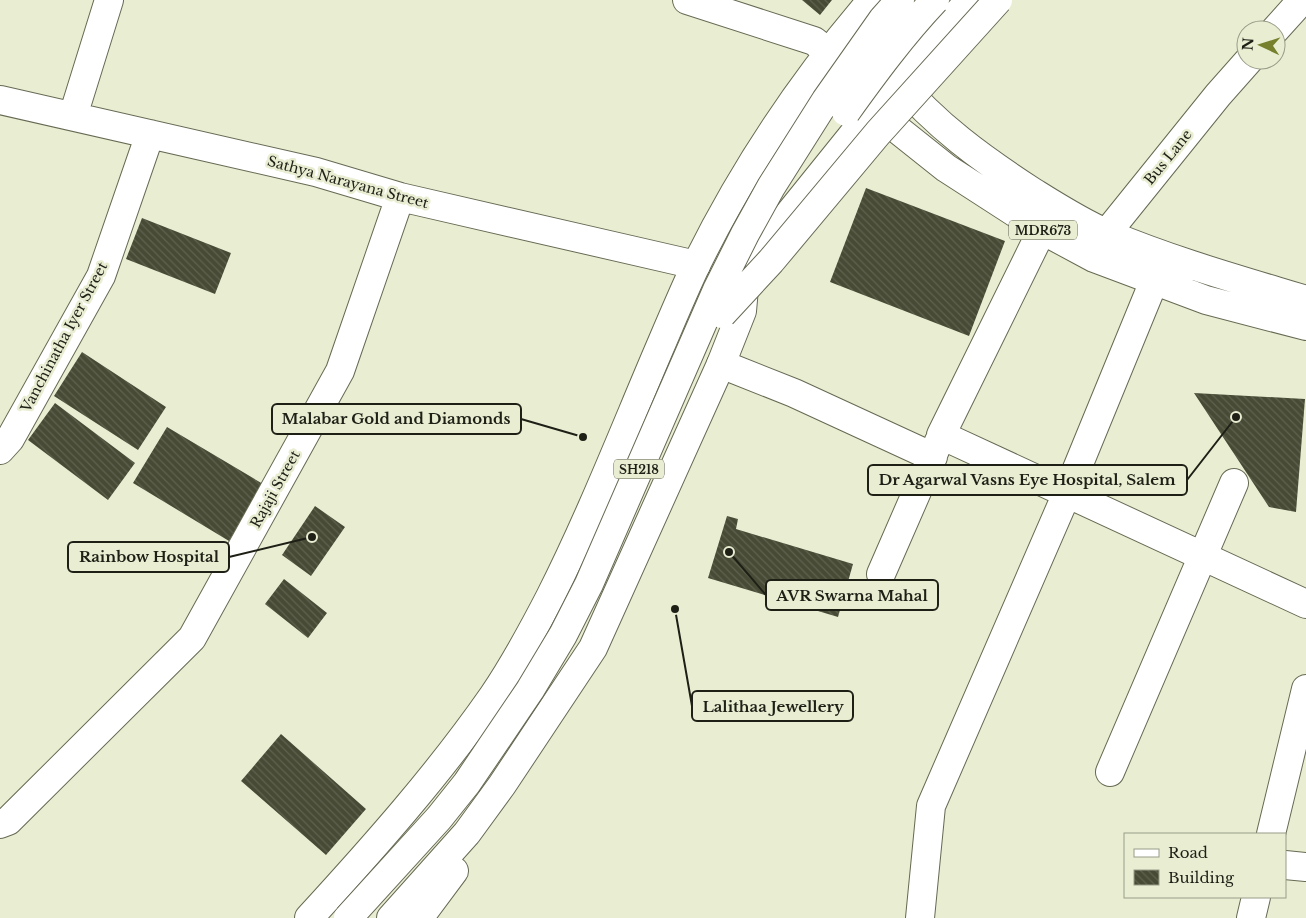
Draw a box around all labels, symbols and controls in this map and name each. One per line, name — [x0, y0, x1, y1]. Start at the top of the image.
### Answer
north arrow — [1236, 20, 1286, 70]
text: N — [1239, 37, 1257, 51]
street label: Bus Lane — [1140, 126, 1196, 188]
street label: Sathya Narayana Street — [266, 152, 431, 212]
road number: MDR673 — [1009, 220, 1077, 240]
street label: Vanchinatha Iyer Street — [16, 258, 112, 416]
callout: Malabar Gold and Diamonds — [272, 404, 521, 434]
text: Malabar Gold and Diamonds — [282, 409, 510, 428]
street label: Rajaji Street — [246, 446, 304, 531]
road number: SH218 — [614, 459, 664, 478]
callout: Dr Agarwal Vasns Eye Hospital, Salem — [868, 465, 1187, 495]
text: Dr Agarwal Vasns Eye Hospital, Salem — [878, 470, 1176, 489]
callout: Rainbow Hospital — [68, 542, 229, 572]
text: Rainbow Hospital — [79, 547, 220, 566]
callout: AVR Swarna Mahal — [766, 580, 938, 610]
text: AVR Swarna Mahal — [775, 586, 928, 605]
callout: Lalithaa Jewellery — [692, 691, 853, 721]
text: Lalithaa Jewellery — [702, 697, 844, 716]
legend — [1124, 833, 1286, 898]
text: Road — [1168, 843, 1208, 862]
text: Building — [1168, 868, 1235, 887]

